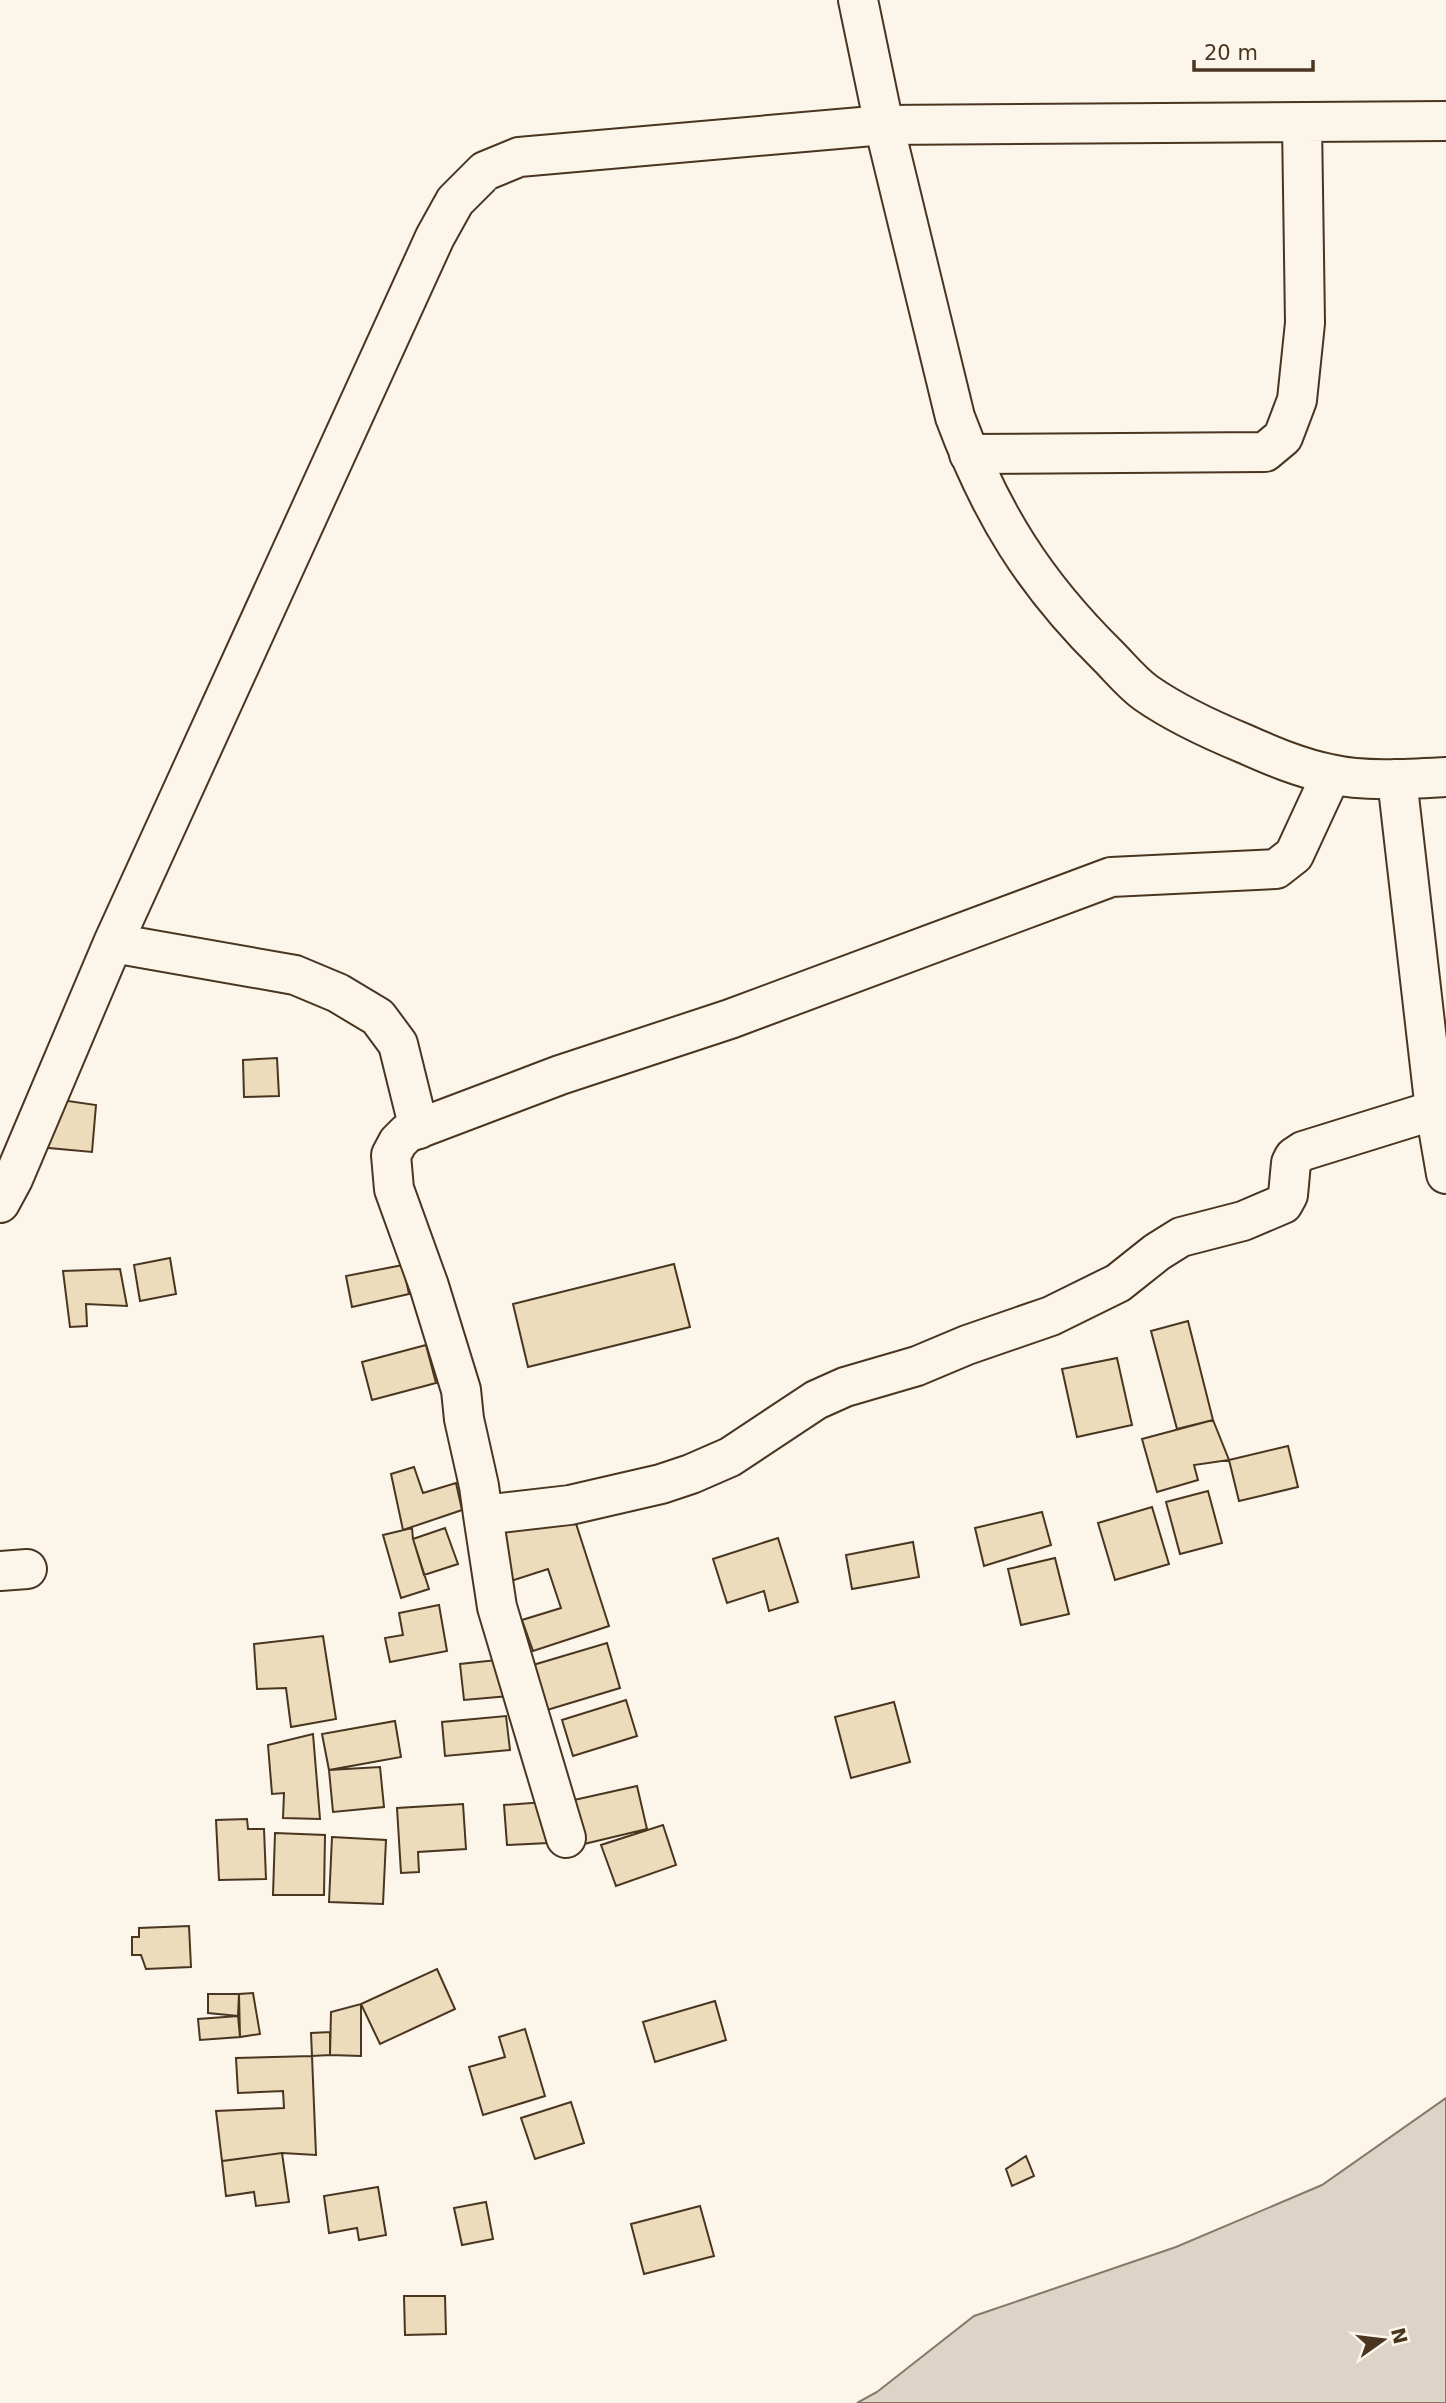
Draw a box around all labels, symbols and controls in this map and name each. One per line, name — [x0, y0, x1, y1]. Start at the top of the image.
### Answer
scale bar — [1194, 28, 1313, 72]
text: 20 m — [1204, 41, 1258, 65]
north arrow — [1348, 2305, 1418, 2375]
text: N — [1387, 2326, 1412, 2346]

